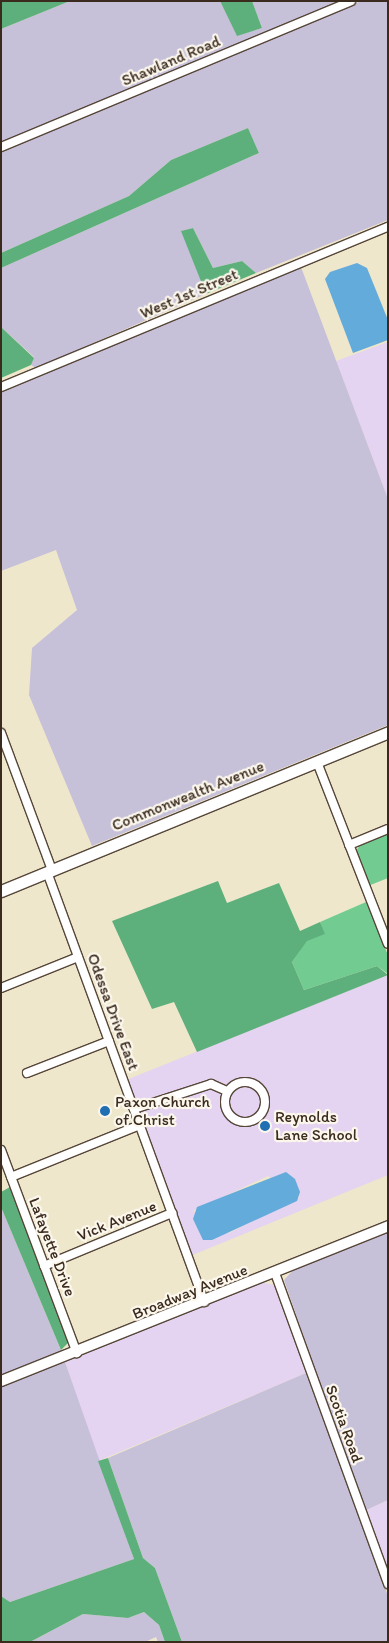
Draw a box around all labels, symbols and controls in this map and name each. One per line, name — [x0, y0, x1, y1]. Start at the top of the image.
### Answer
street label: Shawland Road — [119, 32, 223, 90]
street label: West 1st Street — [137, 265, 241, 323]
street label: Commonwealth Avenue — [109, 757, 267, 835]
street label: Odessa Drive East — [83, 951, 143, 1073]
place label: Paxon Church of Christ — [115, 1092, 210, 1130]
marker: Paxon Church of Christ — [99, 1105, 111, 1117]
place label: Reynolds Lane School — [275, 1107, 357, 1145]
marker: Reynolds Lane School — [259, 1120, 271, 1132]
street label: Lafayette Drive — [24, 1195, 80, 1299]
street label: Vick Avenue — [75, 1197, 159, 1245]
street label: Broadway Avenue — [130, 1260, 250, 1324]
street label: Scotia Road — [321, 1383, 367, 1465]

